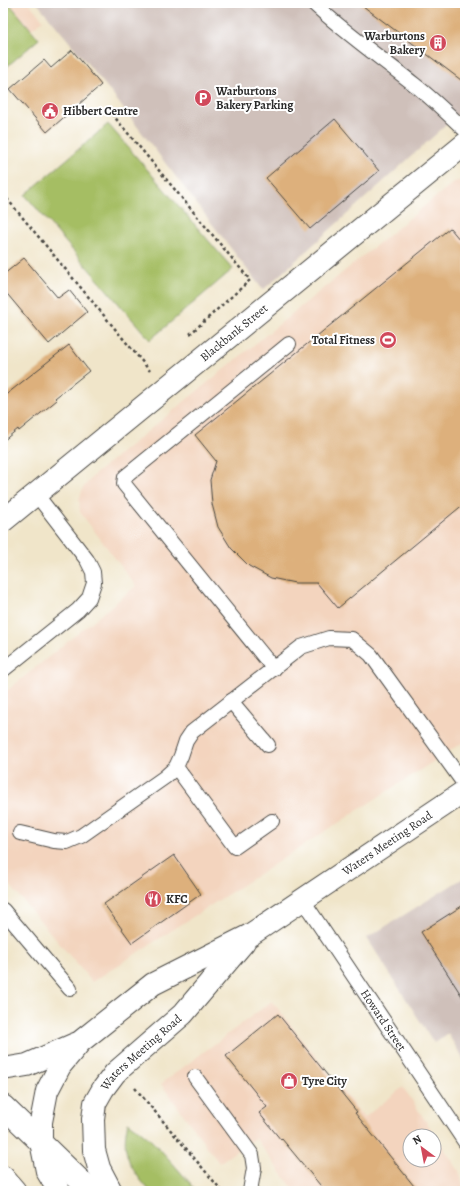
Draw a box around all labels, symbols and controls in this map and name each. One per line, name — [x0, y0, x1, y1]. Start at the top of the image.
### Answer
place label: Warburtons Bakery — [363, 28, 425, 58]
building icon: Warburtons Bakery — [428, 33, 448, 53]
place label: Warburtons Bakery Parking — [215, 83, 294, 113]
parking icon: Warburtons Bakery Parking — [193, 88, 213, 108]
public building icon: Hibbert Centre — [40, 101, 60, 121]
place label: Hibbert Centre — [63, 103, 139, 119]
street label: Blackbank Street — [197, 300, 271, 365]
sports icon: Total Fitness — [378, 330, 398, 350]
place label: Total Fitness — [312, 332, 375, 348]
street label: Waters Meeting Road — [338, 807, 436, 880]
restaurant icon: KFC — [143, 889, 163, 909]
place label: KFC — [166, 891, 188, 907]
street label: Howard Street — [357, 986, 410, 1054]
street label: Waters Meeting Road — [96, 1010, 185, 1094]
shop icon: Tyre City — [279, 1071, 299, 1091]
place label: Tyre City — [302, 1073, 347, 1089]
north arrow — [402, 1128, 442, 1168]
text: N — [410, 1131, 424, 1148]

